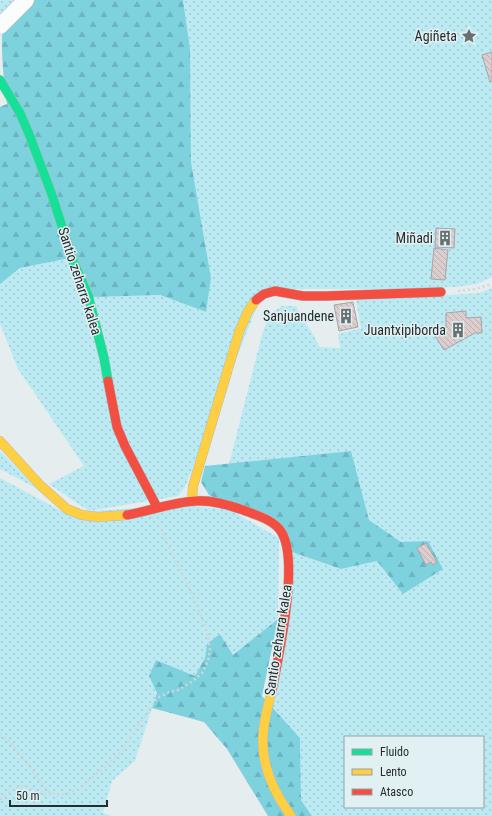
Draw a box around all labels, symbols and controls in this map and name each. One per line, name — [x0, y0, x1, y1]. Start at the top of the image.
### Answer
place icon: Agiñeta — [460, 27, 478, 45]
place label: Agiñeta — [415, 28, 457, 44]
street label: Santio zeharra kalea — [55, 225, 105, 337]
building icon: Miñadi — [436, 229, 454, 247]
place label: Miñadi — [396, 230, 433, 246]
building icon: Sanjuandene — [337, 307, 355, 325]
place label: Sanjuandene — [263, 308, 334, 324]
building icon: Juantxipiborda — [449, 321, 467, 339]
place label: Juantxipiborda — [364, 322, 446, 338]
street label: Santio zeharra kalea — [261, 583, 295, 697]
legend — [344, 736, 484, 808]
text: Fluido — [380, 745, 409, 759]
text: Lento — [380, 765, 407, 779]
scale bar — [10, 782, 107, 808]
text: Atasco — [380, 785, 413, 799]
text: 50 m — [16, 789, 40, 803]

